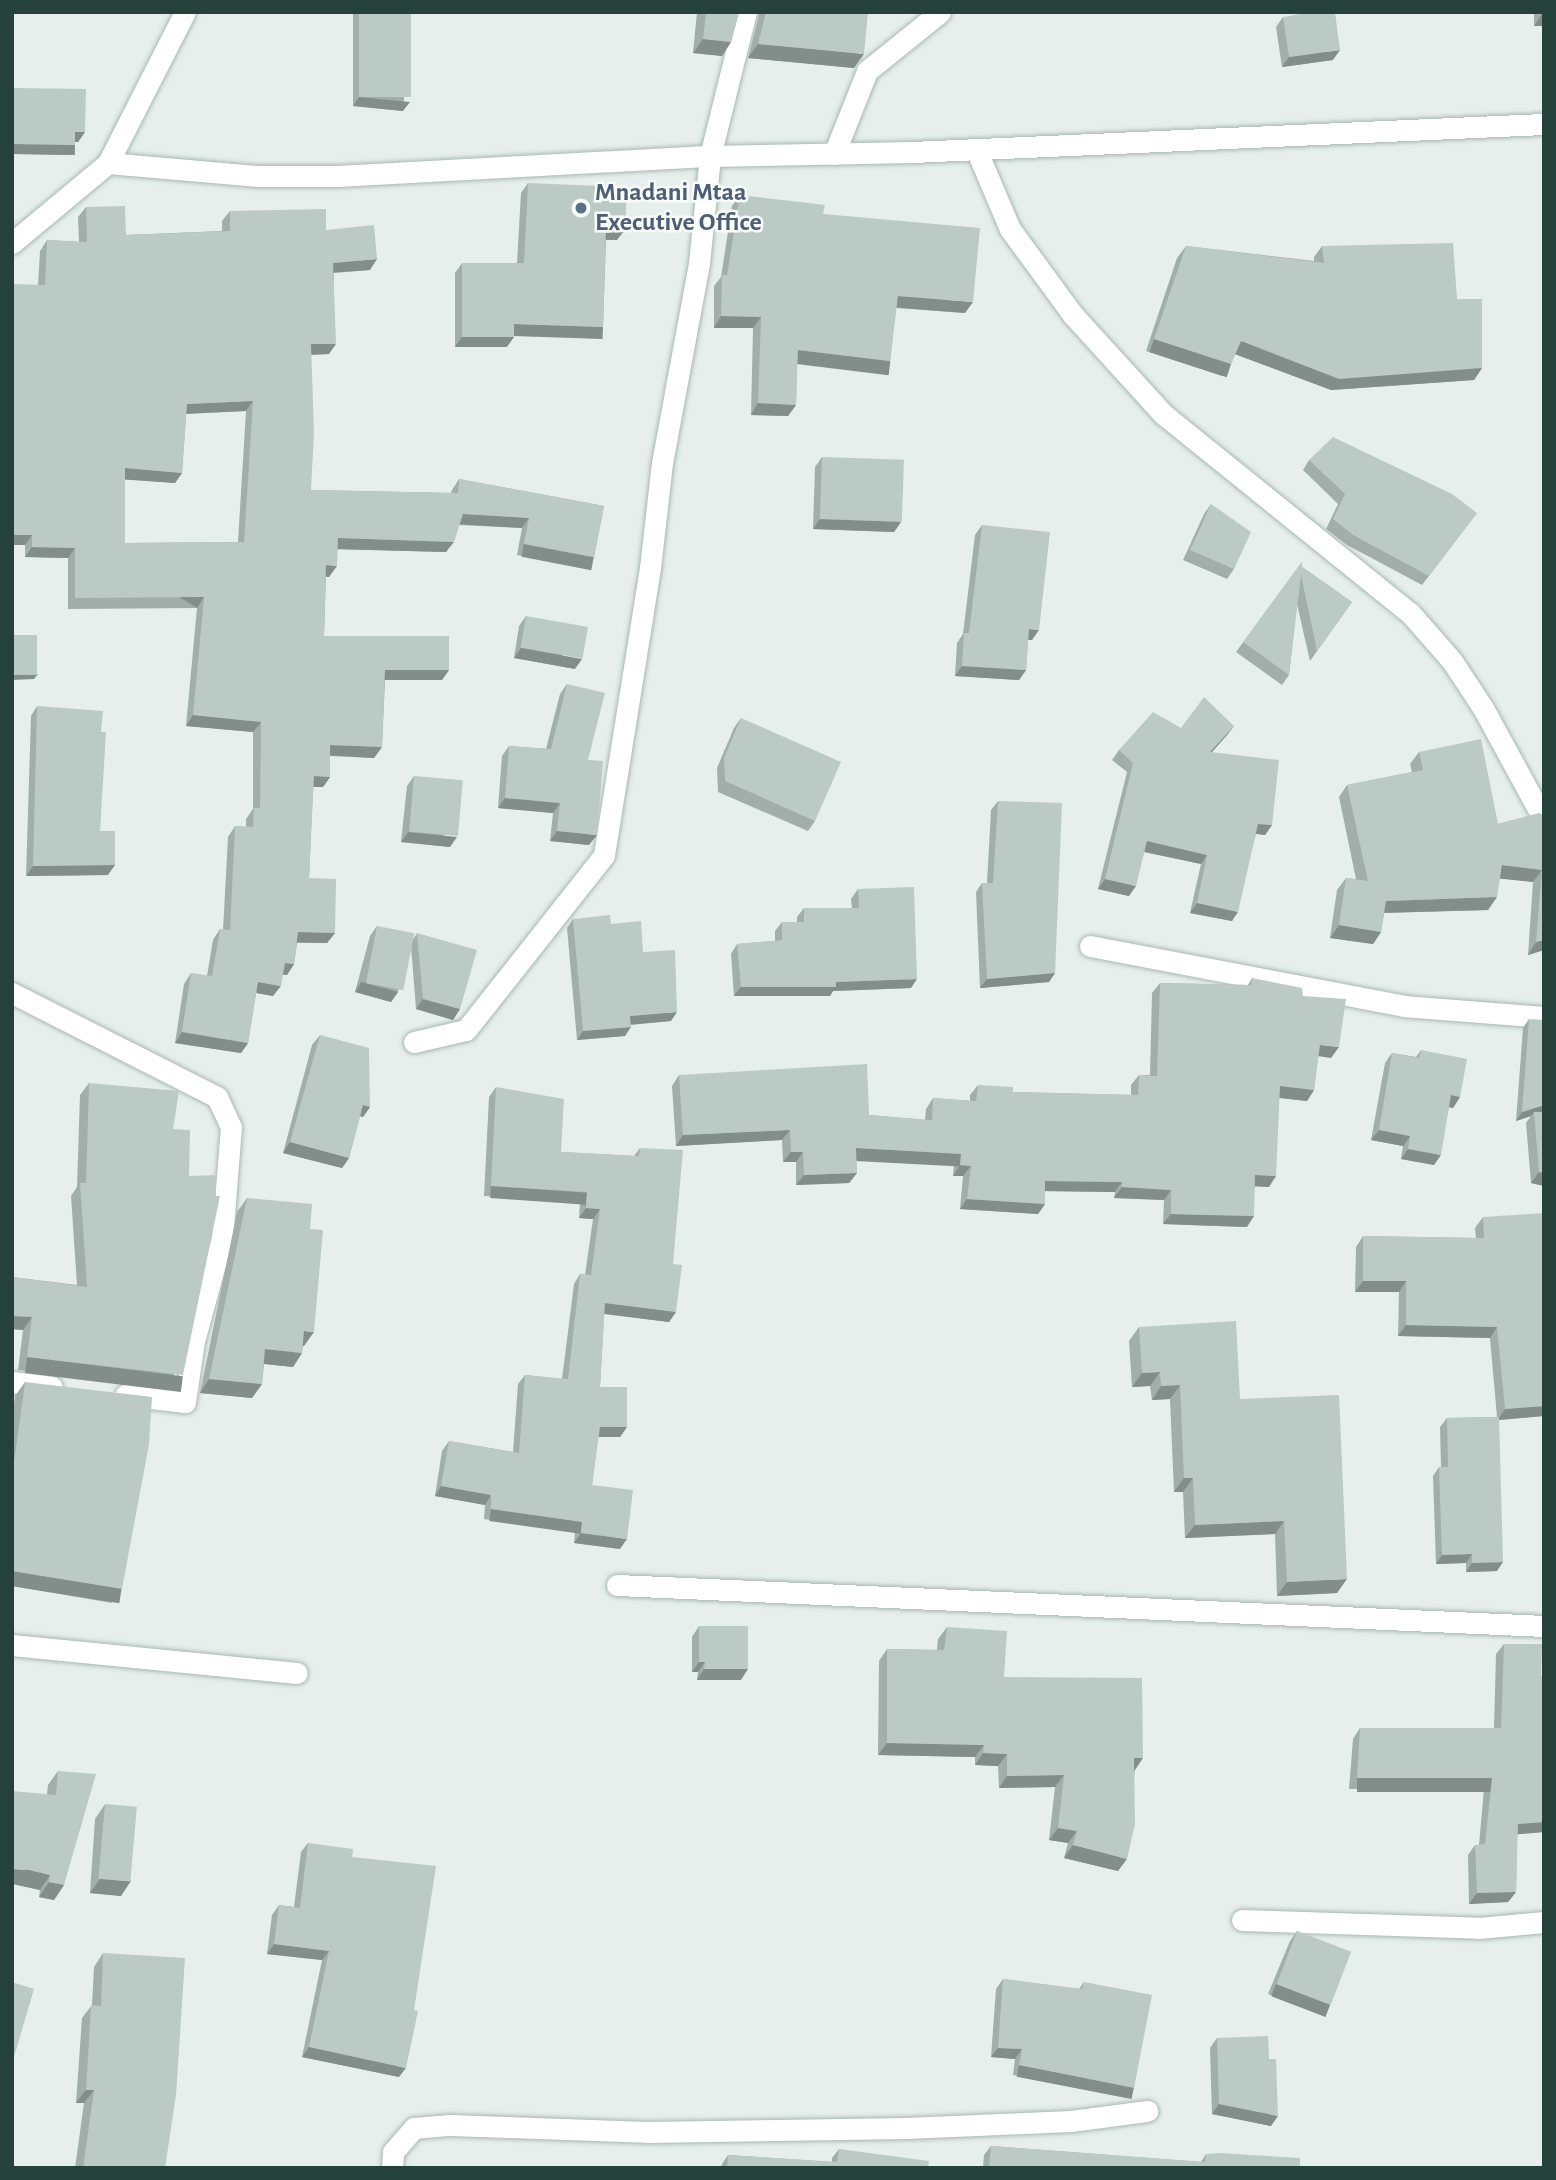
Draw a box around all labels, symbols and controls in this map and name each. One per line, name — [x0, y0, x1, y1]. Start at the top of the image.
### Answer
place label: Mnadani Mtaa Executive Office — [595, 177, 762, 238]
marker: Mnadani Mtaa Executive Office — [573, 200, 589, 216]

